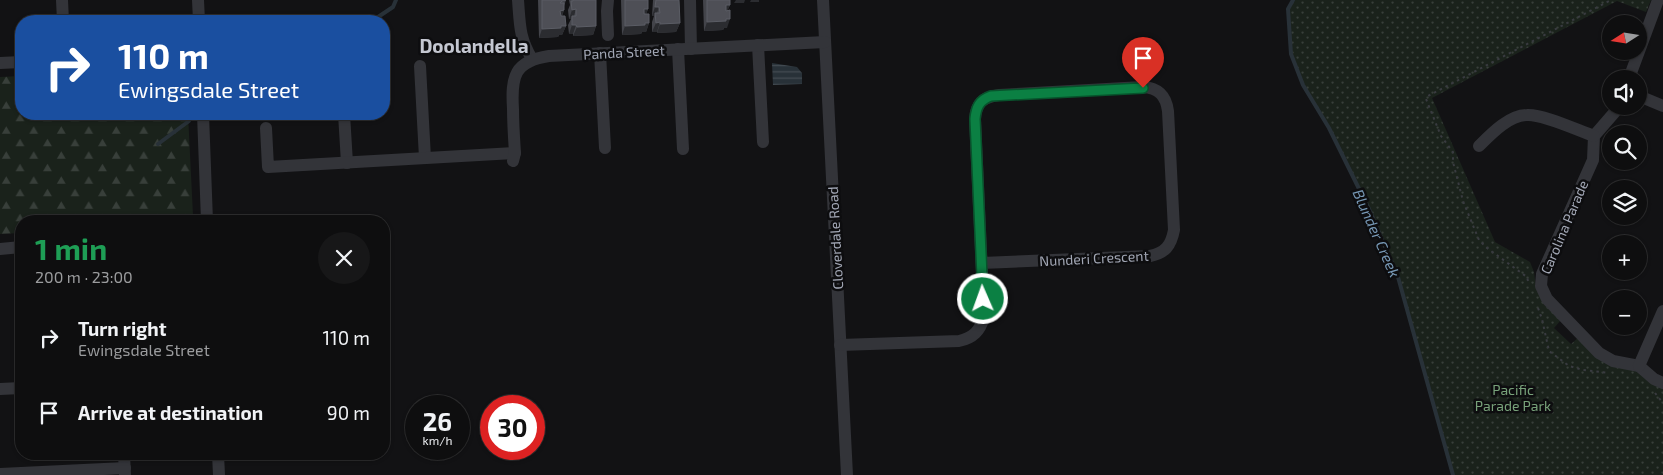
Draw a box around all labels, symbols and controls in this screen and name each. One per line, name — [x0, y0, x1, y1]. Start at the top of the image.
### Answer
north arrow — [1602, 15, 1648, 60]
map controls — [1602, 15, 1647, 335]
text: 110 m — [118, 34, 209, 76]
district label: Doolandella — [419, 34, 529, 57]
icon: right — [35, 35, 100, 100]
pin — [1122, 37, 1164, 88]
street label: Panda Street — [583, 41, 665, 63]
icon: arrive — [1129, 44, 1157, 72]
button: sound — [1602, 70, 1647, 115]
text: Ewingsdale Street — [118, 76, 299, 102]
button: search — [1602, 125, 1647, 170]
street label: Carolina Parade — [1537, 177, 1591, 277]
button: layers — [1602, 180, 1647, 225]
street label: Cloverdale Road — [824, 186, 846, 290]
water label: Blunder Creek — [1350, 186, 1405, 280]
text: 1 min — [35, 230, 107, 266]
button: close — [318, 232, 370, 284]
button: + — [1602, 235, 1647, 280]
street label: Nunderi Crescent — [1039, 247, 1149, 269]
text: 200 m · 23:00 — [35, 267, 133, 286]
position arrow — [956, 272, 1008, 324]
button: − — [1602, 290, 1647, 335]
text: Turn right — [78, 317, 166, 340]
icon: right — [35, 324, 63, 352]
text: 110 m — [323, 326, 370, 349]
text: Ewingsdale Street — [78, 340, 210, 359]
park label: Pacific Parade Park — [1475, 381, 1551, 414]
speed limit sign: 30 — [480, 395, 545, 460]
icon: arrive — [35, 399, 63, 427]
text: Arrive at destination — [78, 401, 263, 424]
text: 90 m — [327, 401, 370, 424]
text: 26 — [423, 406, 452, 436]
text: km/h — [423, 433, 452, 447]

